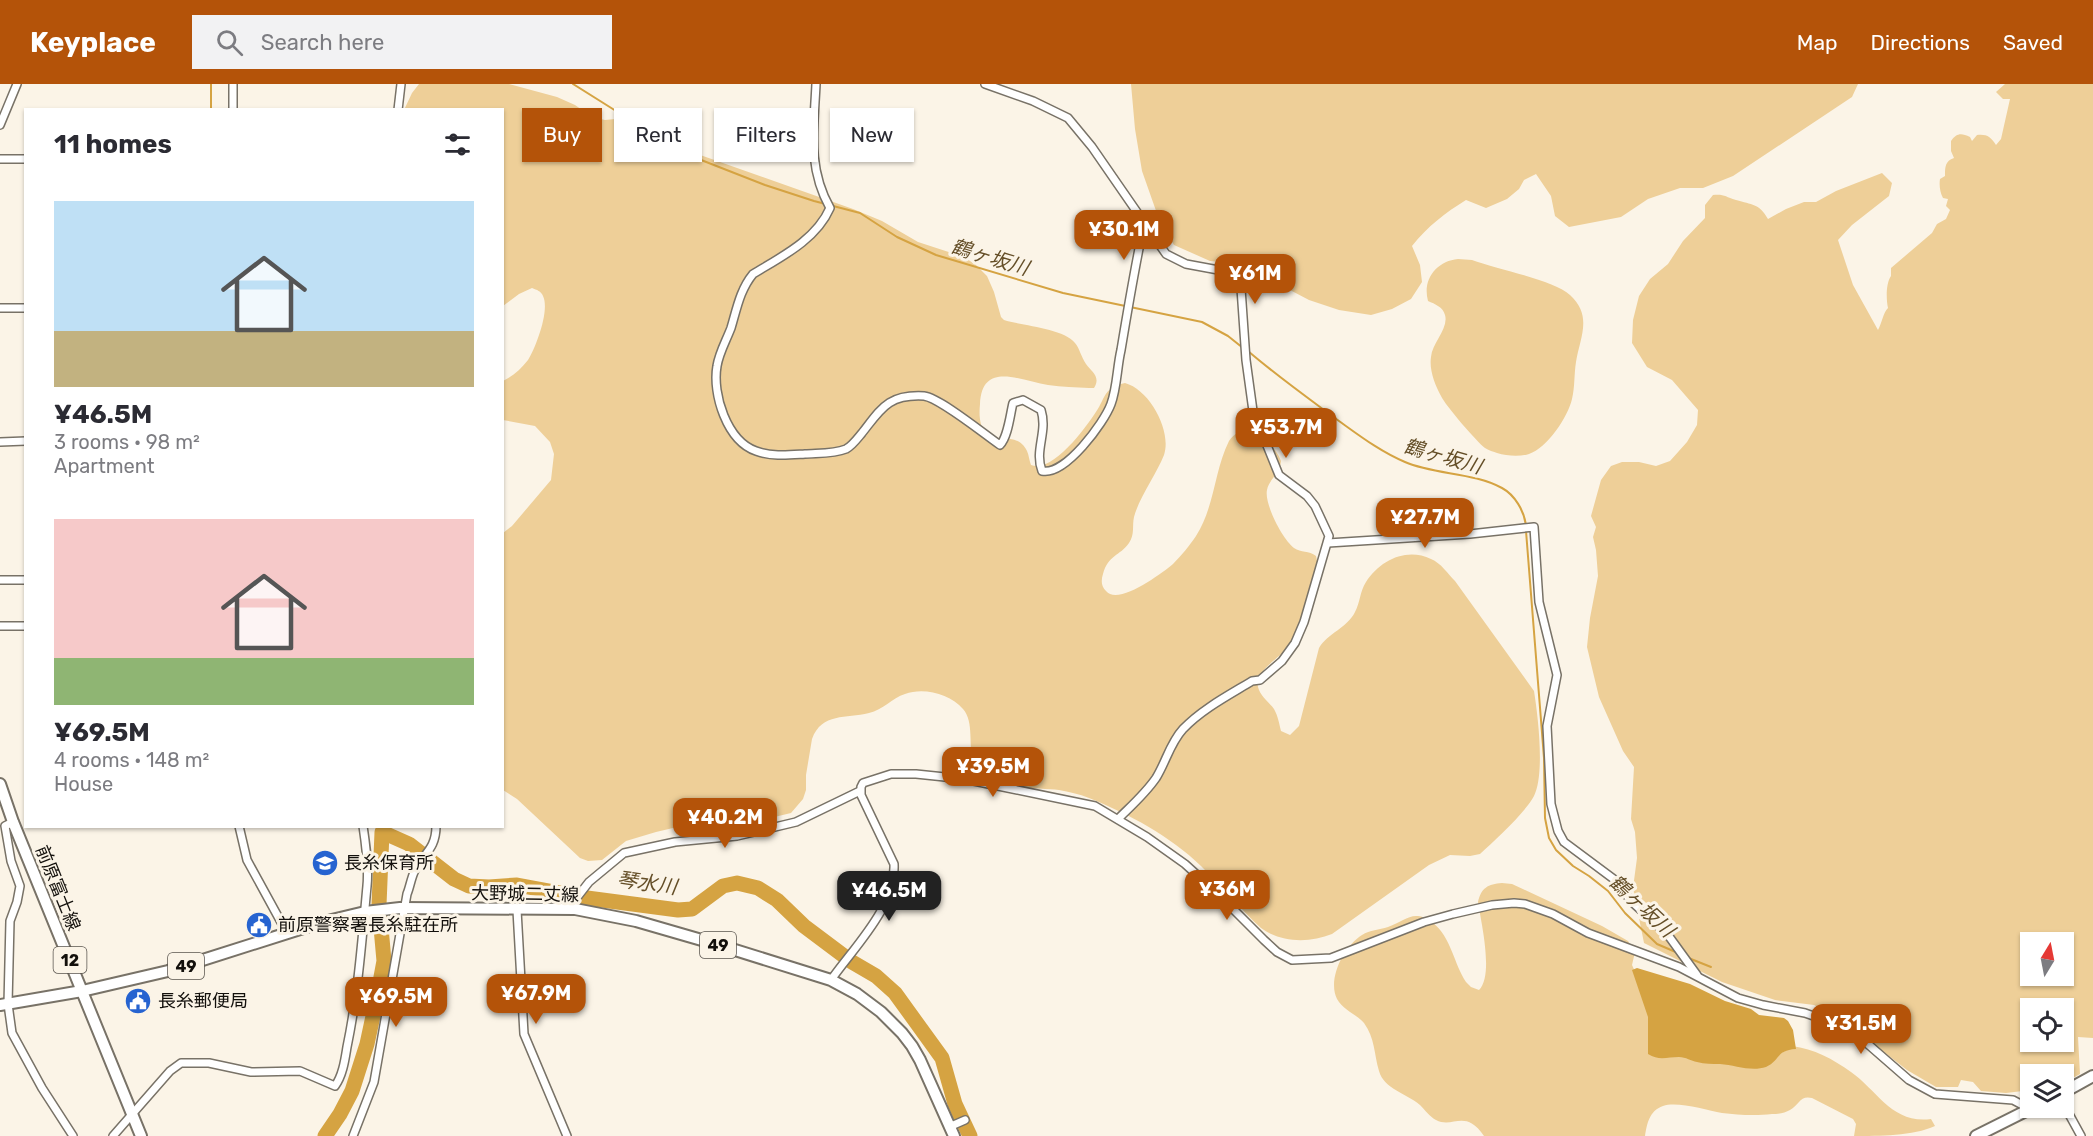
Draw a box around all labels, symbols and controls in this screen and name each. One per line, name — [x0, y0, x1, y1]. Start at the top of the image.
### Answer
search box — [192, 15, 612, 69]
text: Keyplace — [30, 26, 156, 59]
icon: search — [213, 26, 246, 59]
text: Search here — [261, 29, 384, 56]
text: Map — [1797, 30, 1838, 55]
text: Directions — [1871, 30, 1970, 55]
text: Saved — [2003, 30, 2063, 55]
chip: Buy — [522, 108, 602, 162]
chip: Rent — [614, 108, 702, 162]
chip: Filters — [714, 108, 818, 162]
chip: New — [830, 108, 914, 162]
icon: filters — [441, 128, 474, 161]
text: 11 homes — [54, 129, 172, 160]
pin: ¥30.1M — [1075, 210, 1173, 261]
text: ¥30.1M — [1088, 217, 1160, 241]
water label: 鶴ヶ坂川 — [948, 234, 1034, 281]
icon: home — [210, 240, 318, 348]
pin: ¥61M — [1219, 254, 1291, 305]
text: ¥61M — [1229, 261, 1281, 285]
text: ¥46.5M — [54, 399, 152, 430]
pin: ¥53.7M — [1237, 408, 1335, 459]
text: ¥53.7M — [1250, 415, 1322, 439]
text: 3 rooms · 98 m² — [54, 430, 200, 454]
water label: 鶴ヶ坂川 — [1401, 433, 1487, 479]
text: Apartment — [54, 454, 155, 478]
pin: ¥27.7M — [1376, 498, 1474, 549]
text: ¥27.7M — [1390, 505, 1460, 529]
icon: home — [210, 558, 318, 666]
text: ¥69.5M — [54, 717, 150, 748]
pin: ¥39.5M — [944, 747, 1042, 798]
text: 4 rooms · 148 m² — [54, 748, 209, 772]
text: ¥39.5M — [956, 754, 1030, 778]
text: House — [54, 772, 113, 796]
pin: ¥40.2M — [676, 798, 774, 849]
text: ¥40.2M — [687, 805, 763, 829]
street label: 前原富士線 — [31, 842, 85, 934]
school or university icon: 長糸保育所 — [310, 848, 340, 878]
place label: 長糸保育所 — [344, 852, 434, 874]
water label: 琴水川 — [616, 867, 680, 899]
pin: ¥36M — [1191, 870, 1263, 921]
water label: 鶴ヶ坂川 — [1605, 870, 1681, 943]
pin: ¥46.5M — [840, 871, 938, 922]
text: ¥36M — [1199, 877, 1255, 901]
text: ¥46.5M — [851, 878, 927, 902]
street label: 大野城二丈線 — [471, 882, 579, 906]
public building icon: 前原警察署長糸駐在所 — [244, 910, 274, 940]
place label: 前原警察署長糸駐在所 — [278, 914, 458, 936]
road number: 49 — [700, 932, 736, 958]
north arrow — [2020, 932, 2074, 986]
map controls — [2020, 932, 2074, 1118]
road number: 12 — [54, 947, 86, 973]
road number: 49 — [168, 953, 204, 979]
pin: ¥67.9M — [487, 974, 585, 1025]
pin: ¥69.5M — [347, 977, 445, 1028]
text: ¥67.9M — [501, 981, 571, 1005]
text: ¥69.5M — [359, 984, 433, 1008]
public building icon: 長糸郵便局 — [123, 986, 153, 1016]
place label: 長糸郵便局 — [158, 990, 248, 1012]
button: locate — [2020, 998, 2074, 1052]
pin: ¥31.5M — [1812, 1004, 1910, 1055]
text: ¥31.5M — [1825, 1011, 1897, 1035]
button: layers — [2020, 1064, 2074, 1118]

